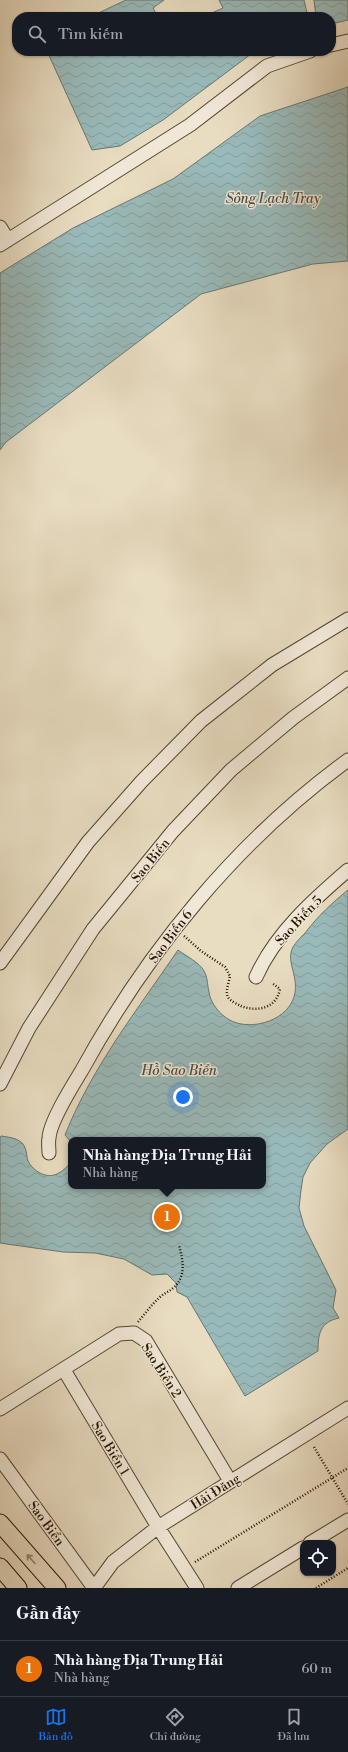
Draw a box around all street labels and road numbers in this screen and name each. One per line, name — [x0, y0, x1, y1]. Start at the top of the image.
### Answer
street label: Sao Biển — [128, 835, 173, 886]
street label: Sao Biển 5 — [272, 893, 326, 949]
street label: Sao Biển 6 — [146, 907, 196, 966]
street label: Sao Biển 2 — [138, 1340, 185, 1401]
street label: Sao Biển 1 — [88, 1419, 133, 1479]
street label: Hải Đăng — [188, 1470, 243, 1513]
street label: Sao Biển — [25, 1498, 68, 1549]

